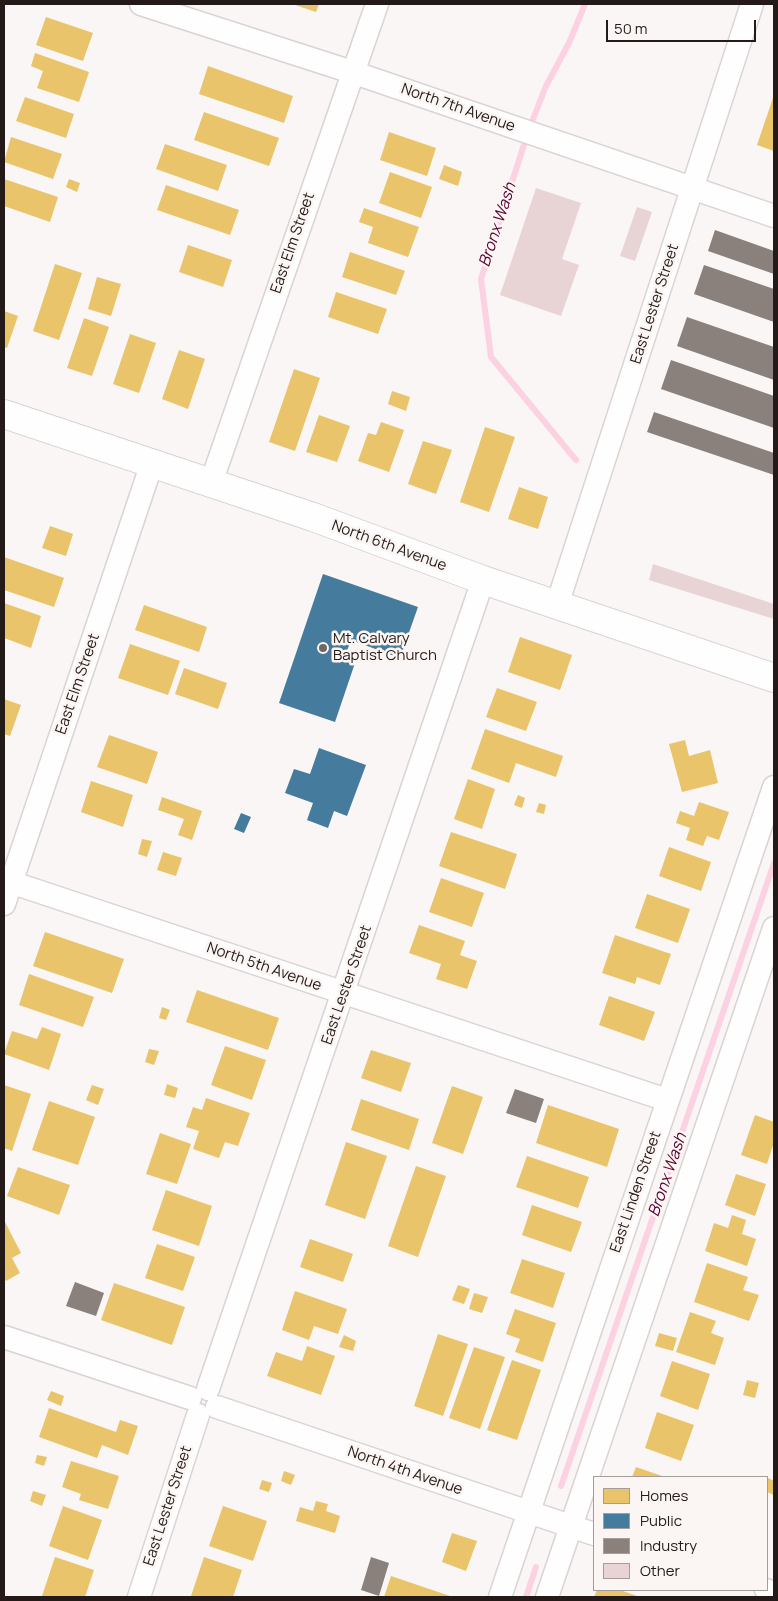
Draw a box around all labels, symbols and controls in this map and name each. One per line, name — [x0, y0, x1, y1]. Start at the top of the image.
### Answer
scale bar — [608, 10, 758, 42]
text: 50 m — [614, 18, 648, 39]
street label: North 7th Avenue — [399, 80, 517, 136]
water label: Bronx Wash — [475, 181, 521, 269]
street label: East Elm Street — [267, 190, 319, 296]
street label: East Lester Street — [627, 242, 683, 366]
street label: North 6th Avenue — [329, 517, 449, 575]
place label: Mt. Calvary Baptist Church — [333, 630, 437, 665]
street label: East Elm Street — [52, 631, 104, 737]
marker: Mt. Calvary Baptist Church — [317, 642, 329, 654]
street label: East Lester Street — [318, 923, 376, 1047]
street label: North 5th Avenue — [204, 939, 324, 995]
street label: East Linden Street — [607, 1129, 665, 1255]
water label: Bronx Wash — [645, 1131, 691, 1219]
street label: North 4th Avenue — [345, 1443, 465, 1499]
street label: East Lester Street — [140, 1444, 196, 1568]
legend — [593, 1476, 768, 1591]
text: Homes — [640, 1485, 688, 1506]
text: Public — [640, 1510, 682, 1531]
text: Industry — [640, 1535, 697, 1556]
text: Other — [640, 1560, 680, 1581]

